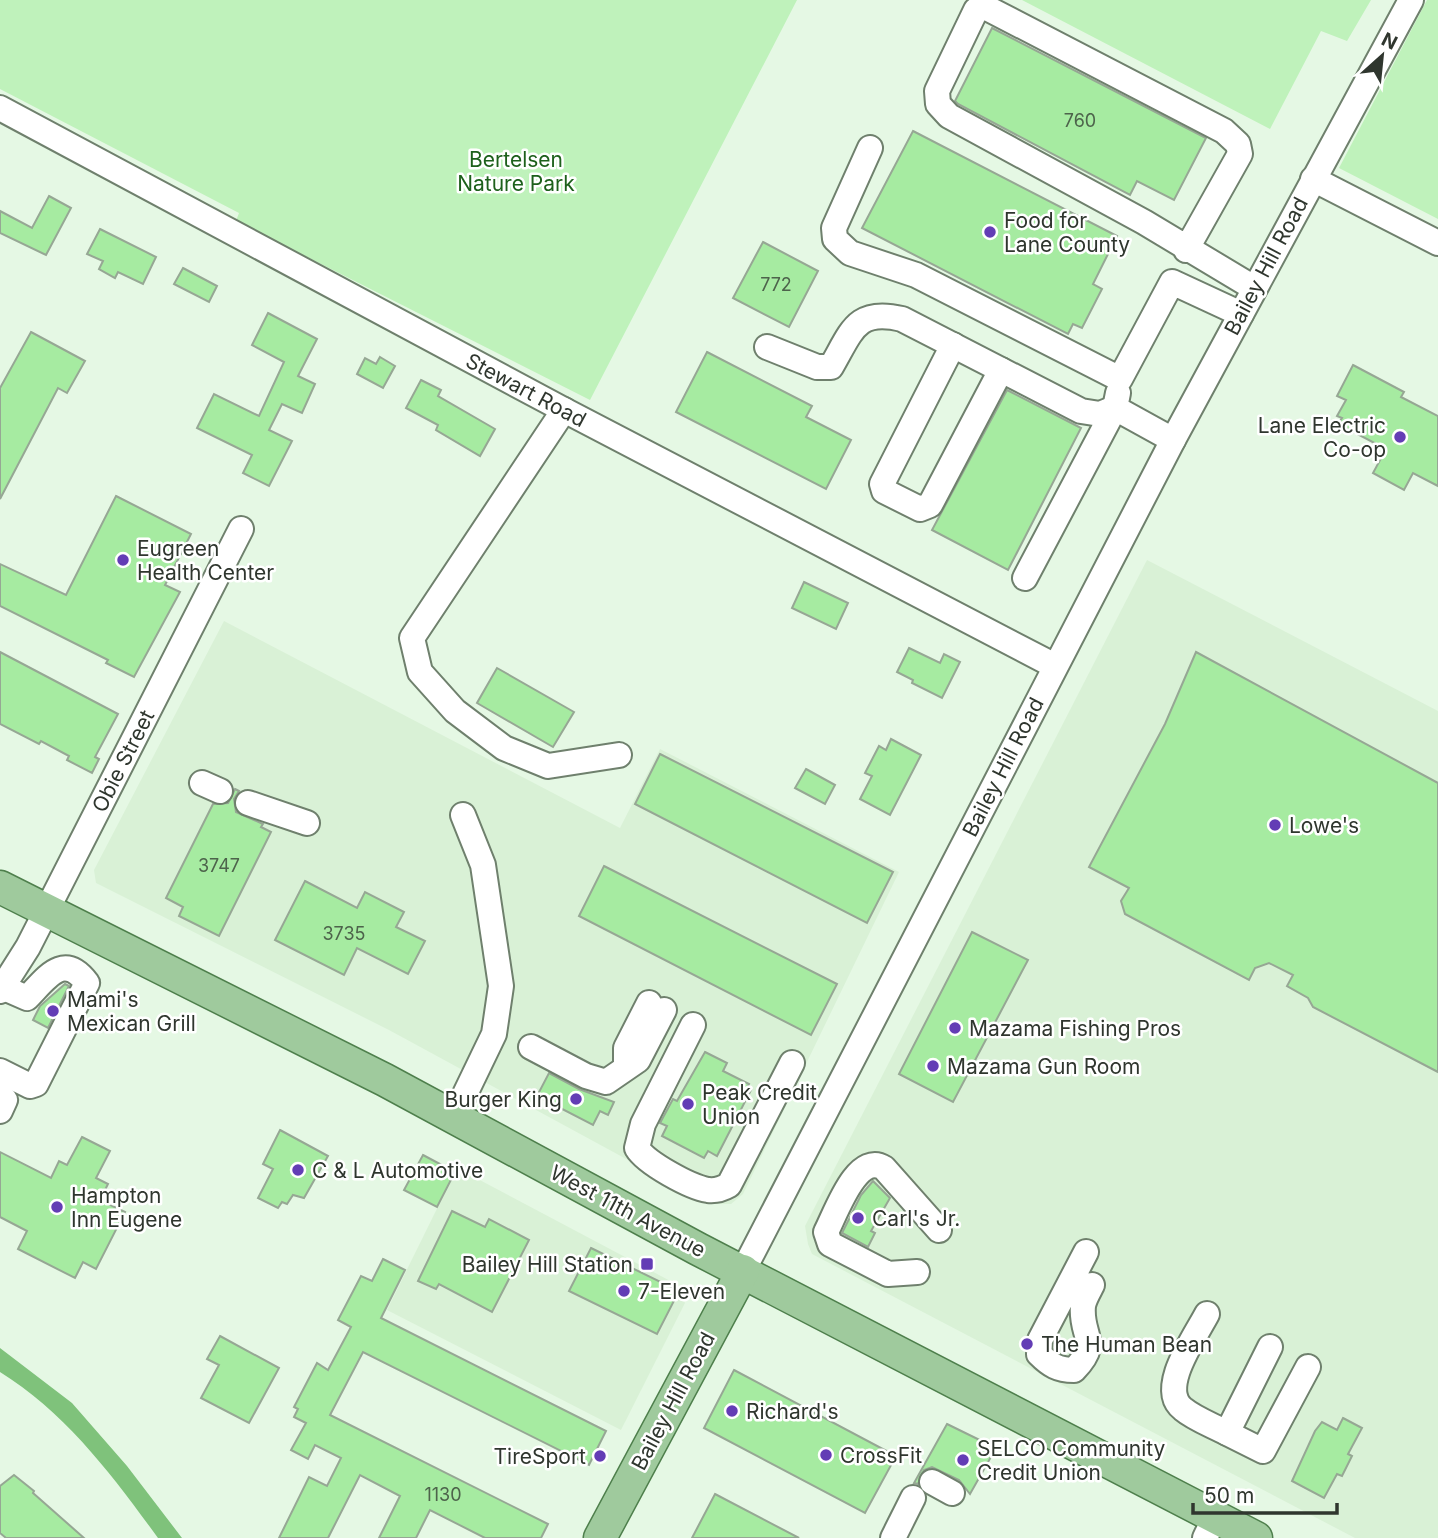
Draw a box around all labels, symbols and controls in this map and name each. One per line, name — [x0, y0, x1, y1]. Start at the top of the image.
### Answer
north arrow — [1347, 21, 1417, 91]
text: N — [1378, 28, 1401, 55]
house number: 760 — [1064, 110, 1096, 131]
park label: Bertelsen Nature Park — [457, 147, 575, 196]
street label: Bailey Hill Road — [1219, 193, 1313, 339]
place label: Food for Lane County — [1004, 208, 1130, 257]
marker: Food for Lane County — [982, 224, 998, 240]
house number: 772 — [760, 274, 792, 295]
street label: Stewart Road — [462, 348, 590, 432]
place label: Lane Electric Co-op — [1258, 413, 1386, 462]
marker: Lane Electric Co-op — [1392, 429, 1408, 445]
place label: Eugreen Health Center — [137, 536, 274, 585]
marker: Eugreen Health Center — [115, 552, 131, 568]
street label: Bailey Hill Road — [957, 693, 1049, 841]
street label: Obie Street — [87, 706, 159, 816]
place label: Lowe's — [1289, 813, 1359, 838]
marker: Lowe's — [1267, 817, 1283, 833]
house number: 3747 — [198, 855, 240, 876]
house number: 3735 — [322, 923, 366, 944]
place label: Mami's Mexican Grill — [67, 987, 196, 1036]
marker: Mami's Mexican Grill — [45, 1003, 61, 1019]
place label: Mazama Fishing Pros — [969, 1016, 1181, 1041]
marker: Mazama Fishing Pros — [947, 1020, 963, 1036]
place label: Mazama Gun Room — [947, 1054, 1140, 1079]
marker: Mazama Gun Room — [925, 1058, 941, 1074]
place label: Peak Credit Union — [702, 1080, 817, 1129]
place label: Burger King — [445, 1087, 562, 1112]
marker: Burger King — [568, 1091, 584, 1107]
marker: Peak Credit Union — [680, 1096, 696, 1112]
place label: C & L Automotive — [312, 1158, 483, 1183]
street label: West 11th Avenue — [546, 1160, 710, 1262]
marker: C & L Automotive — [290, 1162, 306, 1178]
place label: Hampton Inn Eugene — [71, 1183, 182, 1232]
marker: Hampton Inn Eugene — [49, 1199, 65, 1215]
place label: Carl's Jr. — [872, 1206, 960, 1231]
marker: Carl's Jr. — [850, 1210, 866, 1226]
place label: Bailey Hill Station — [462, 1252, 633, 1277]
marker: Bailey Hill Station — [639, 1256, 655, 1272]
place label: 7-Eleven — [638, 1279, 725, 1304]
marker: 7-Eleven — [616, 1283, 632, 1299]
street label: Bailey Hill Road — [626, 1328, 720, 1474]
place label: The Human Bean — [1041, 1332, 1212, 1357]
marker: The Human Bean — [1019, 1336, 1035, 1352]
place label: Richard's — [746, 1399, 839, 1424]
marker: Richard's — [724, 1403, 740, 1419]
place label: SELCO Community Credit Union — [977, 1436, 1166, 1485]
place label: CrossFit — [840, 1443, 922, 1468]
place label: TireSport — [494, 1444, 586, 1469]
marker: CrossFit — [818, 1447, 834, 1463]
marker: TireSport — [592, 1448, 608, 1464]
marker: SELCO Community Credit Union — [955, 1452, 971, 1468]
scale bar — [1193, 1472, 1336, 1516]
text: 50 m — [1204, 1483, 1254, 1508]
house number: 1130 — [424, 1484, 462, 1505]

